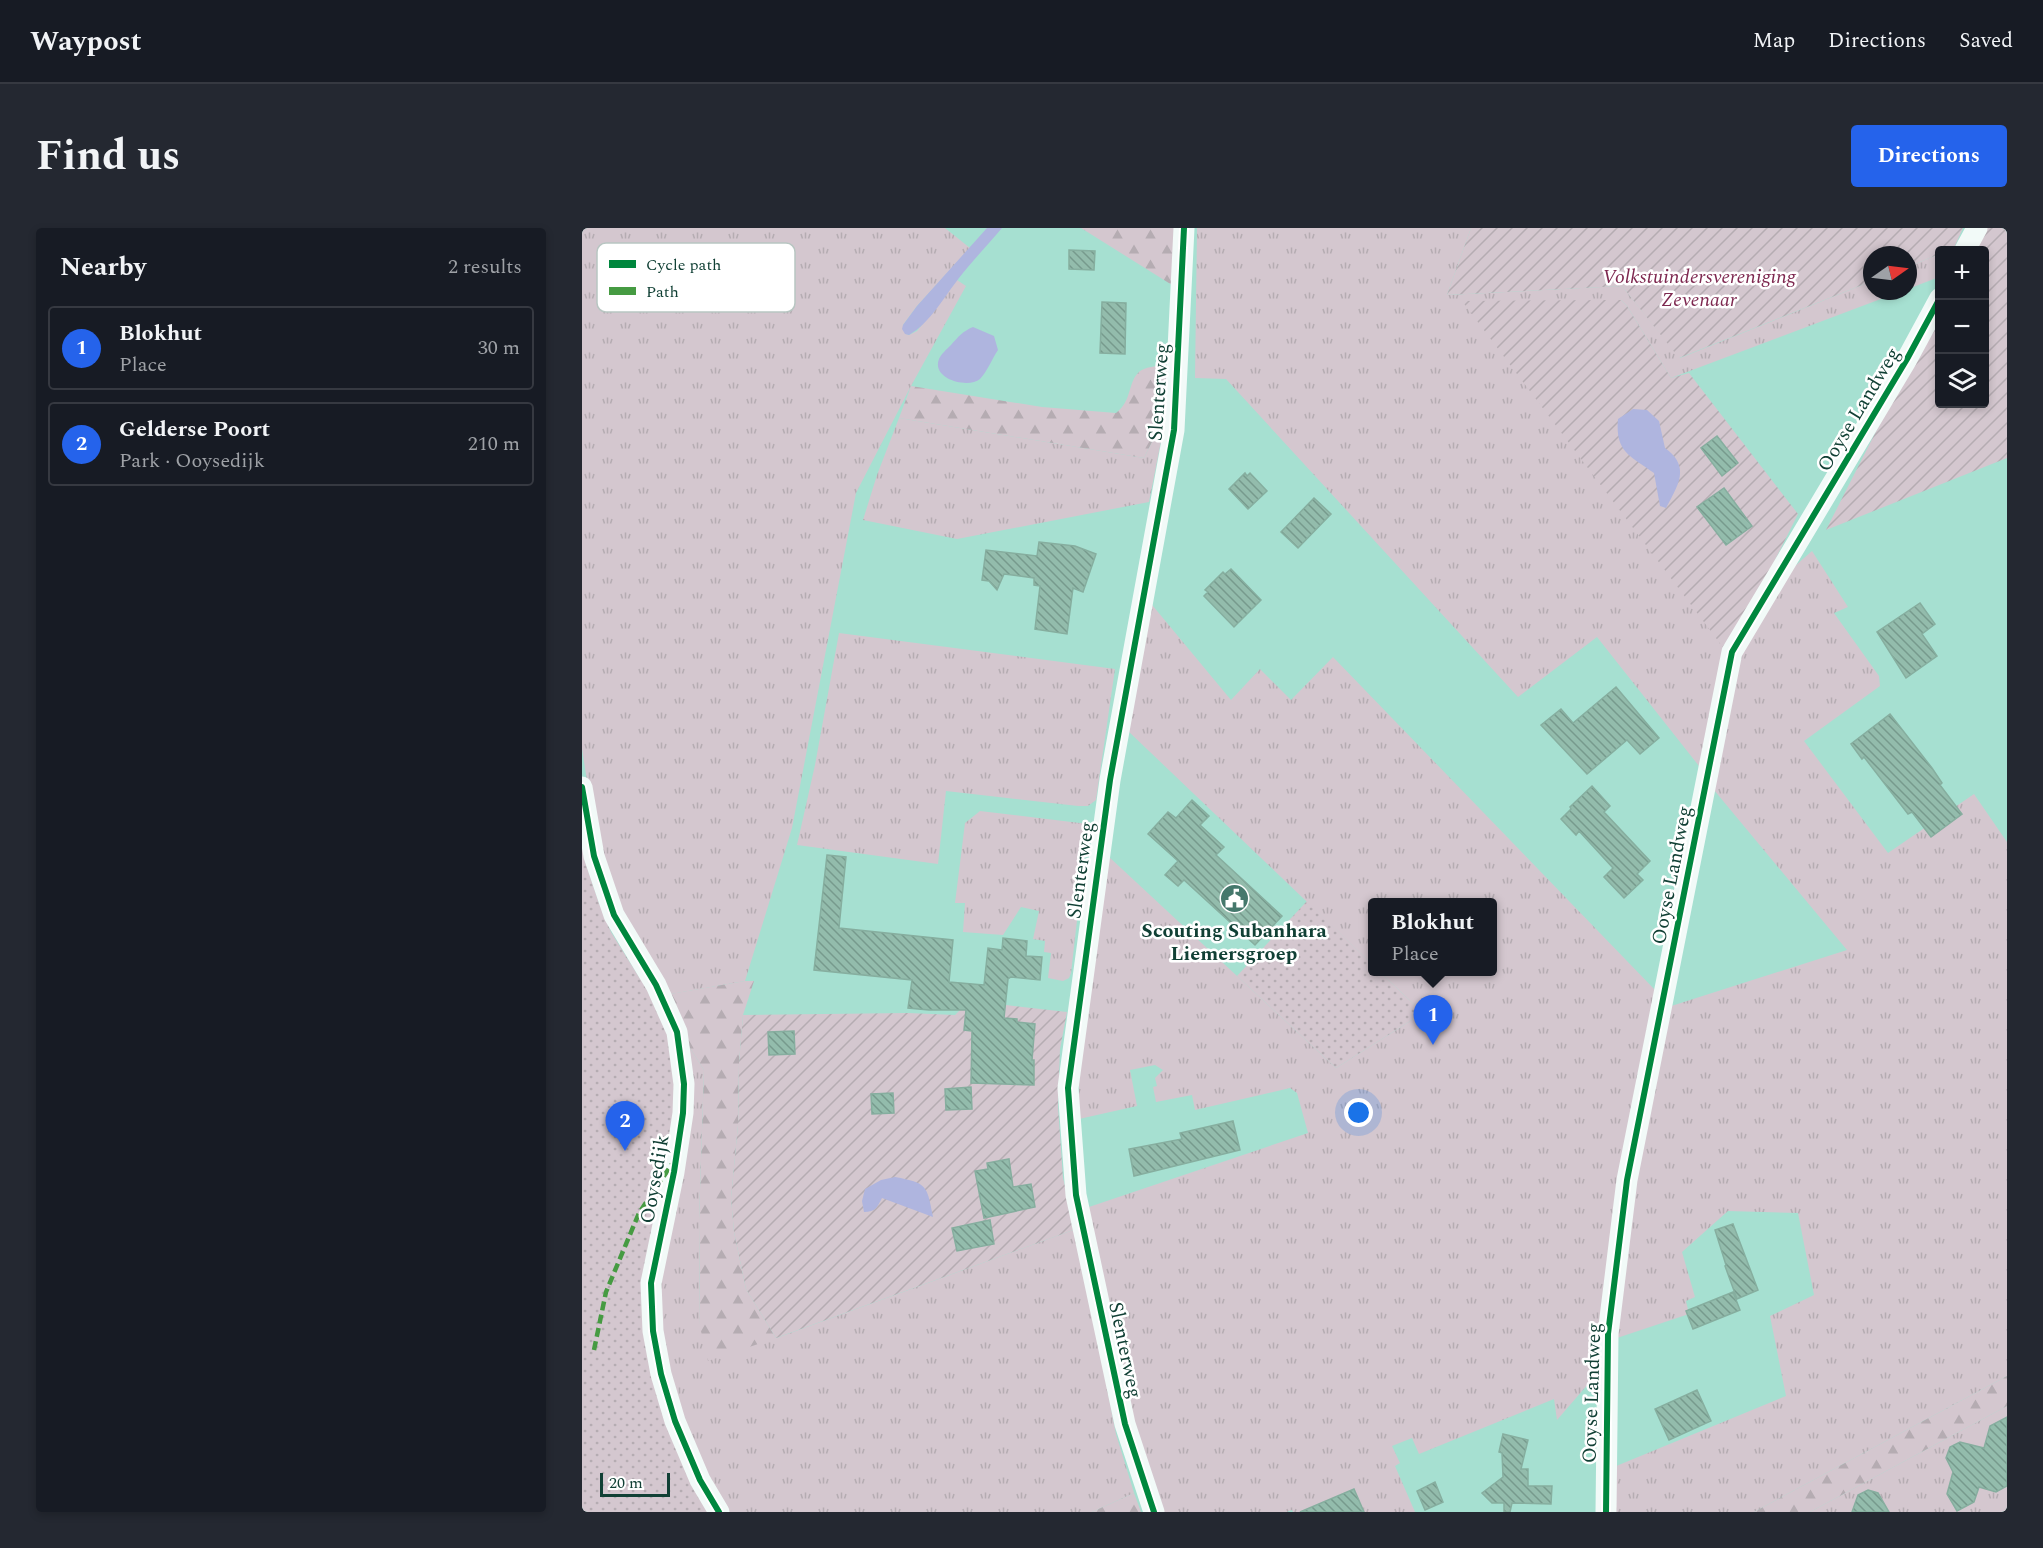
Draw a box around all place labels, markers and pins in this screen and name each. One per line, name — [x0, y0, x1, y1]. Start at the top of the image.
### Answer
public building icon: Scouting Subanhara Liemersgroep — [1218, 883, 1250, 915]
place label: Scouting Subanhara Liemersgroep — [1141, 916, 1328, 969]
pin: 1 — [1414, 996, 1452, 1045]
pin: 2 — [606, 1102, 645, 1151]

